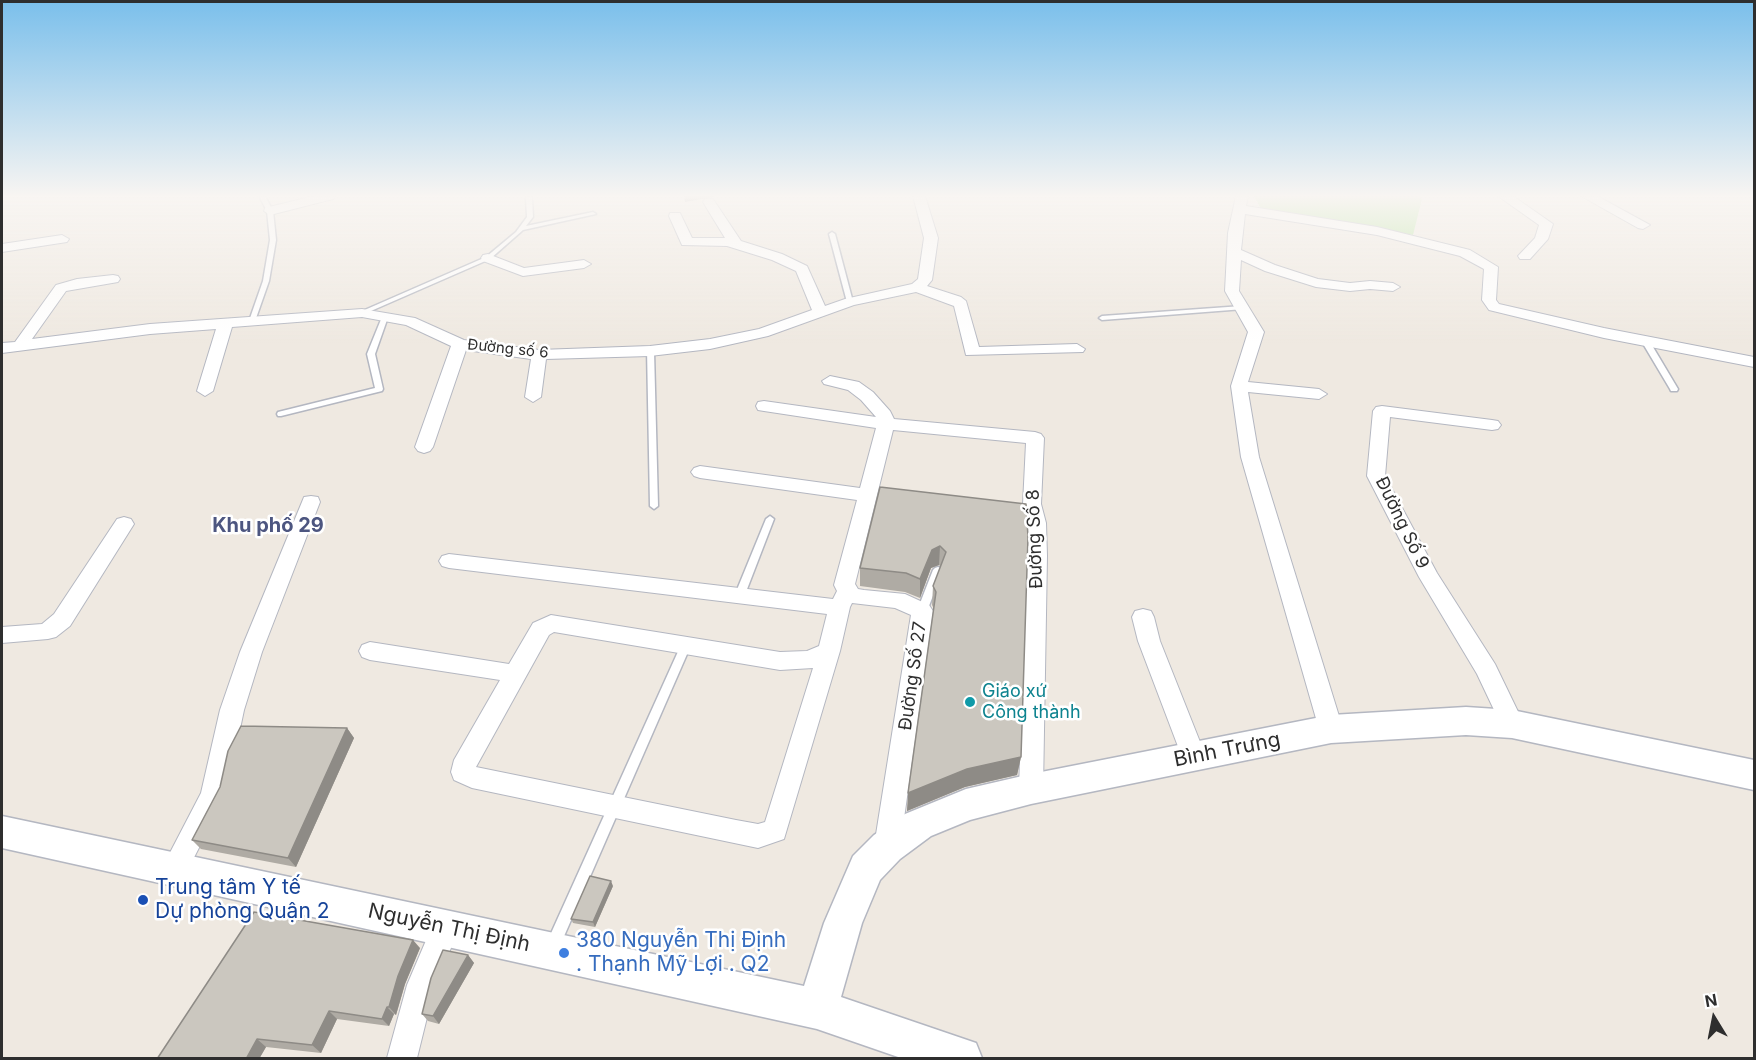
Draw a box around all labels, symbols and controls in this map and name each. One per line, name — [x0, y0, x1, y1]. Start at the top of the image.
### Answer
street label: Đường số 6 — [467, 336, 549, 362]
street label: Đường Số 9 — [1370, 474, 1434, 572]
street label: Đường Số 8 — [1022, 489, 1048, 589]
district label: Khu phố 29 — [212, 514, 324, 538]
street label: Đường Số 27 — [895, 620, 931, 732]
place label: Giáo xứ Công thành — [982, 681, 1081, 724]
marker: Giáo xứ Công thành — [963, 695, 977, 709]
street label: Bình Trưng — [1172, 727, 1282, 773]
place label: Trung tâm Y tế Dự phòng Quận 2 — [155, 875, 330, 925]
marker: Trung tâm Y tế Dự phòng Quận 2 — [136, 893, 150, 907]
street label: Nguyễn Thị Định — [366, 899, 532, 957]
place label: 380 Nguyễn Thị Định . Thạnh Mỹ Lợi . Q2 — [576, 928, 786, 978]
marker: 380 Nguyễn Thị Định . Thạnh Mỹ Lợi . Q2 — [557, 946, 571, 960]
north arrow — [1684, 988, 1744, 1048]
text: N — [1703, 989, 1719, 1011]

